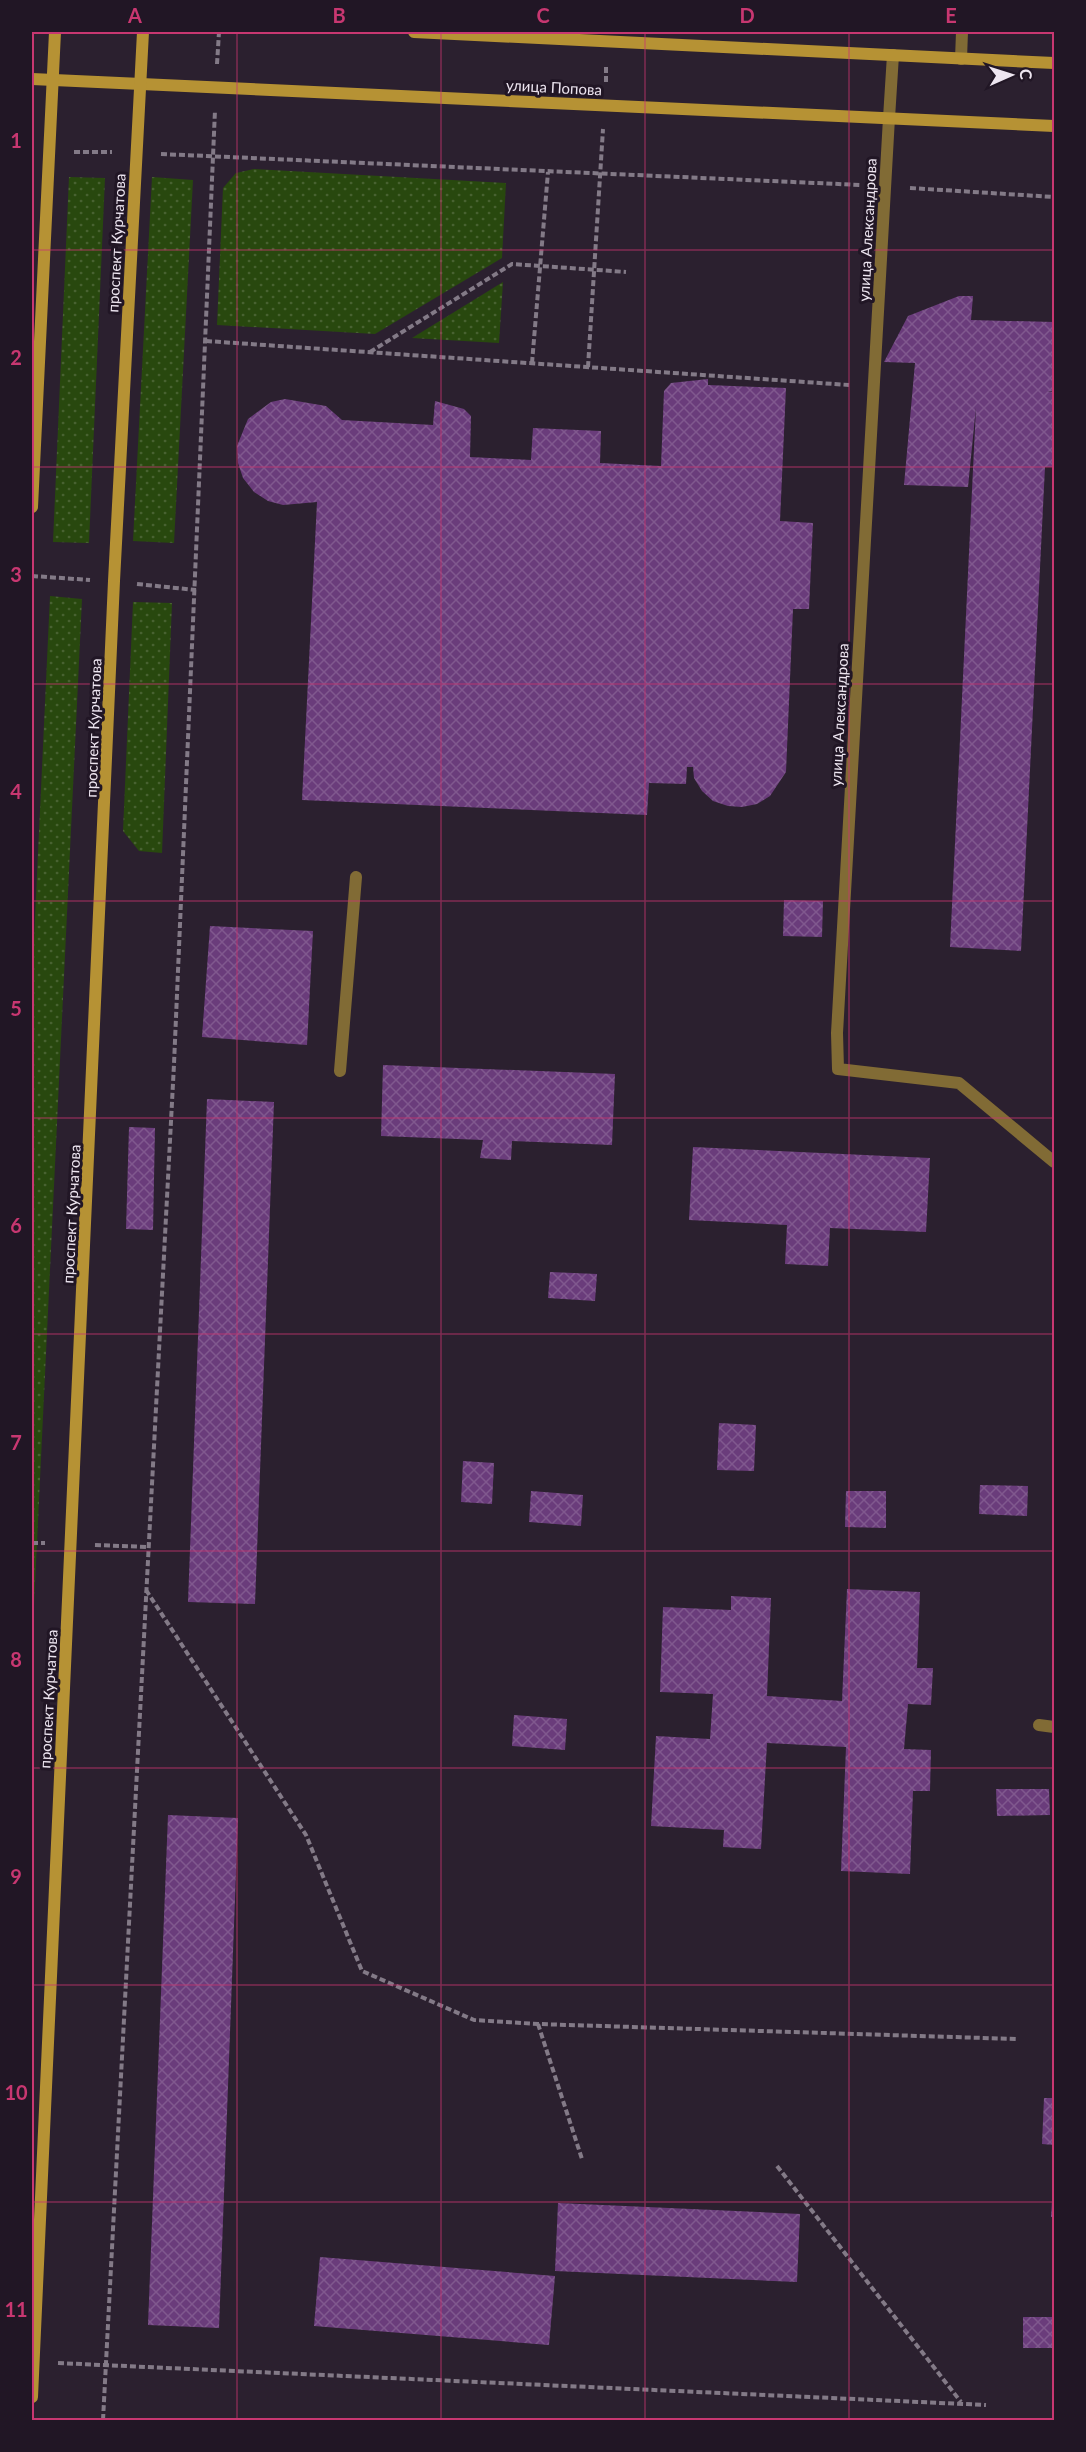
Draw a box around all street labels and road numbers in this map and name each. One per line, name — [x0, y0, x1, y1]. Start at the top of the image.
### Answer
street label: улица Попова — [506, 76, 602, 99]
street label: улица Александрова — [854, 158, 880, 302]
street label: проспект Курчатова — [103, 173, 129, 313]
street label: улица Александрова — [826, 643, 852, 787]
street label: проспект Курчатова — [82, 658, 104, 798]
street label: проспект Курчатова — [58, 1144, 84, 1284]
street label: проспект Курчатова — [35, 1629, 61, 1769]

